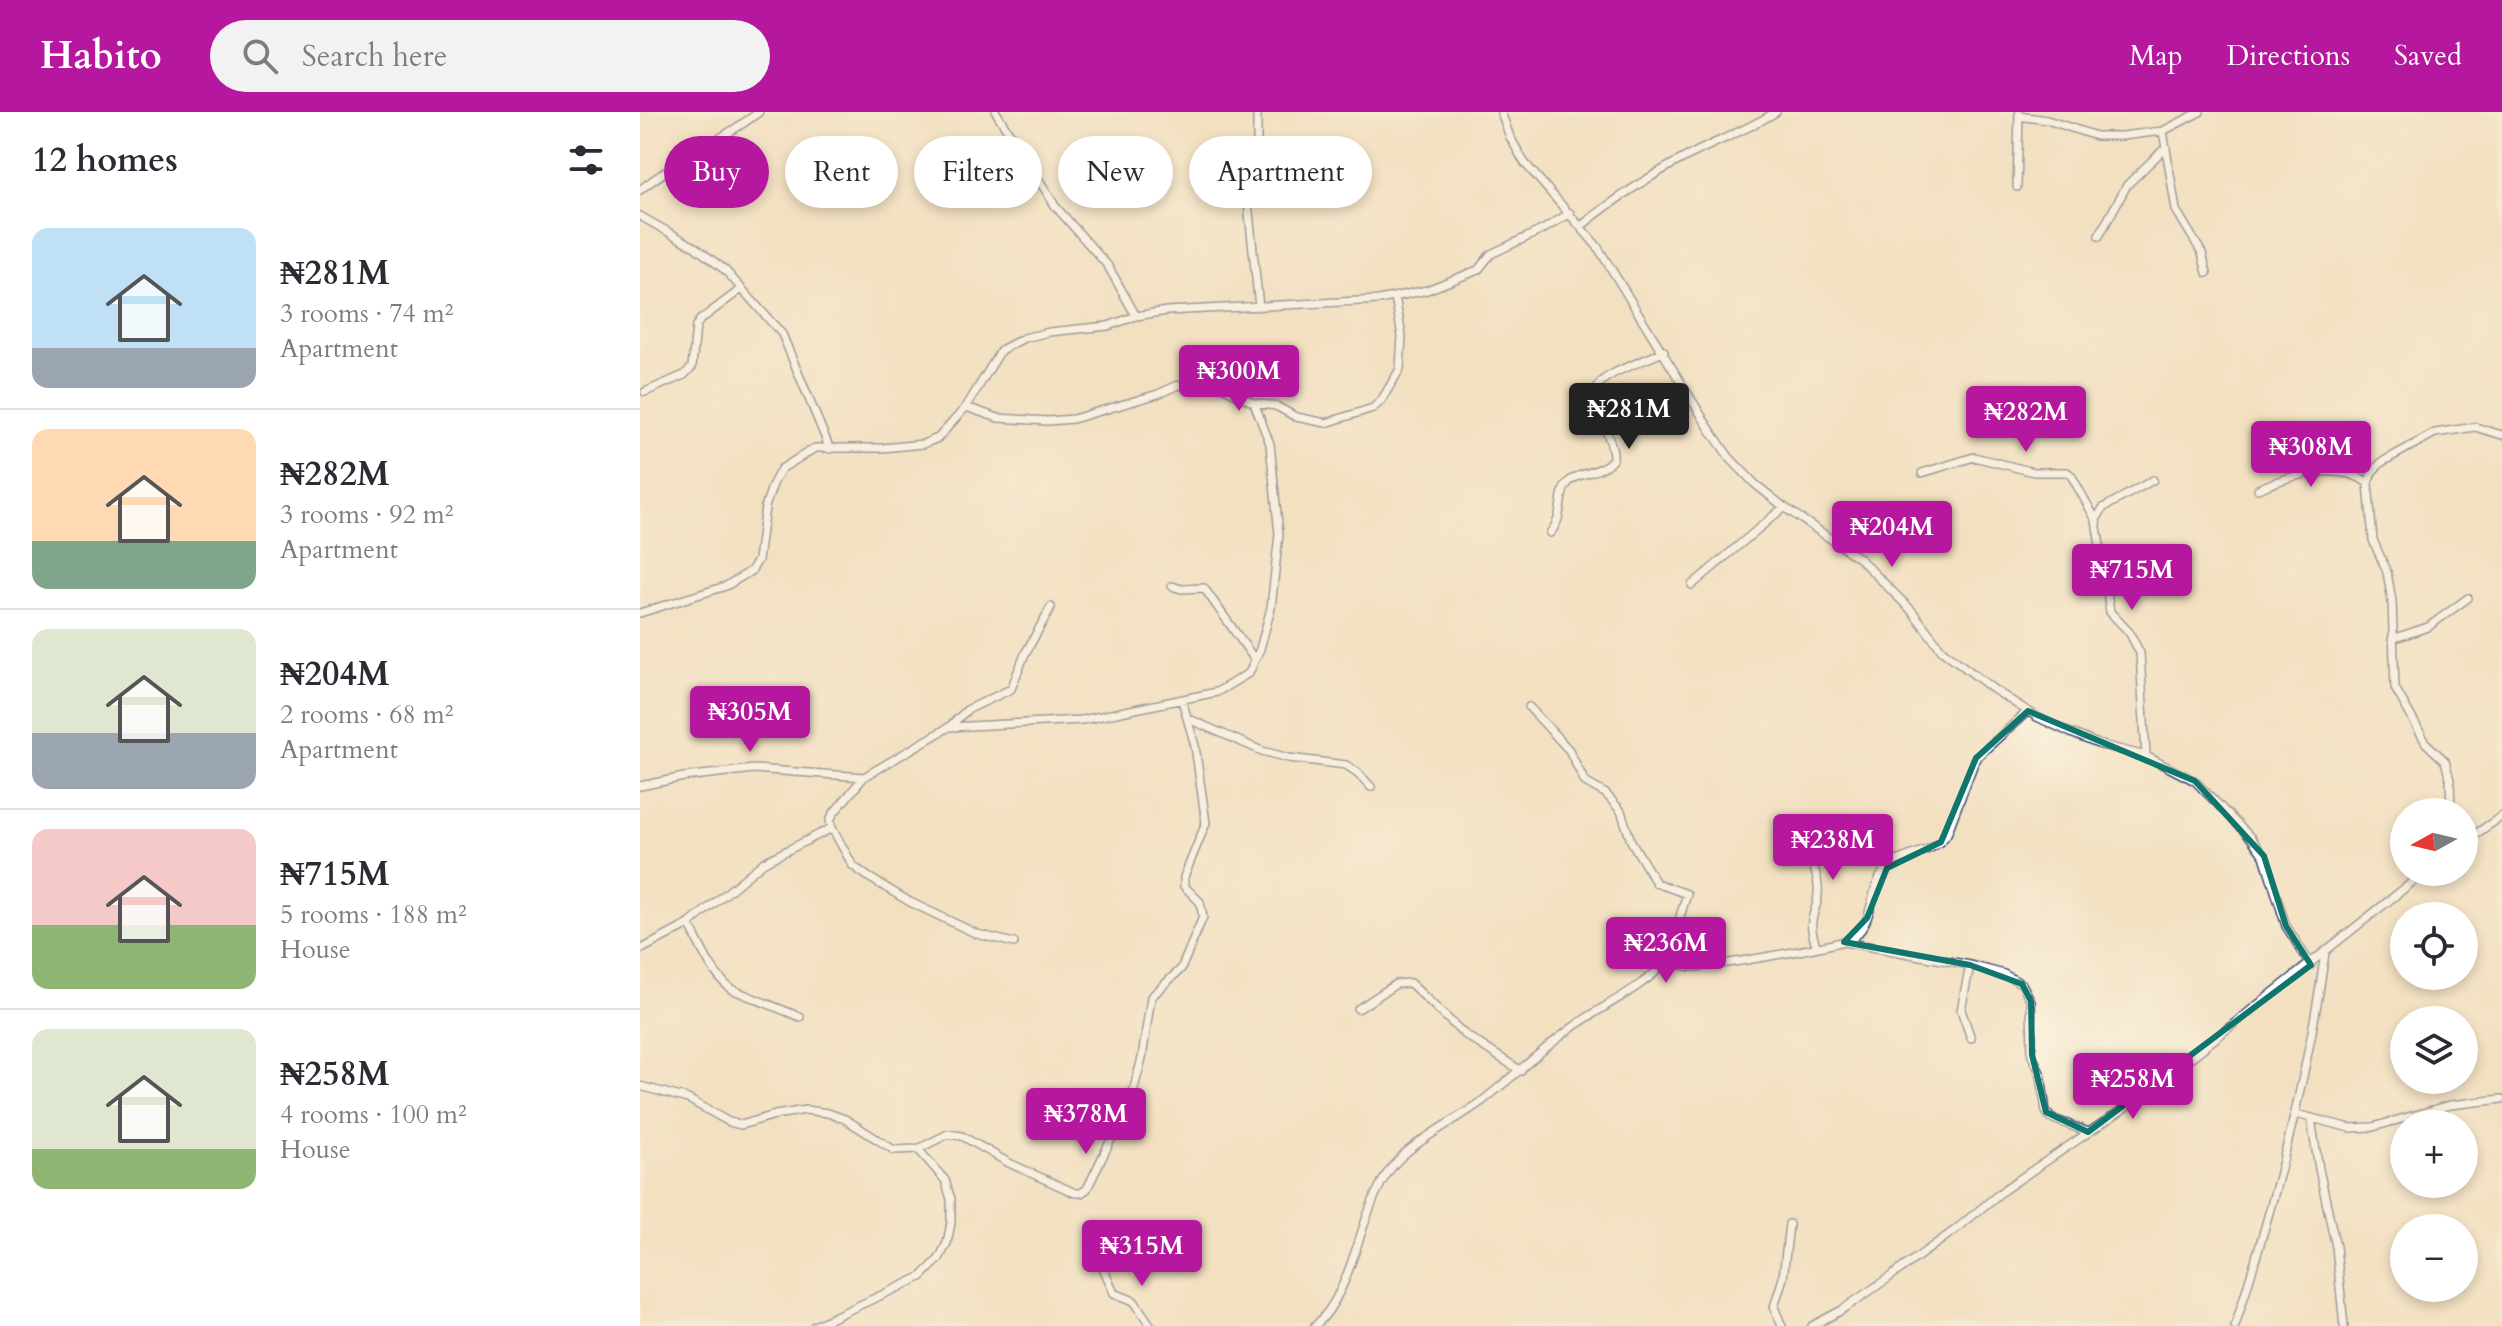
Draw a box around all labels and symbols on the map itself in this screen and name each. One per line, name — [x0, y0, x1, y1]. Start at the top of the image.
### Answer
pin: ₦300M — [1183, 345, 1295, 413]
pin: ₦281M — [1573, 383, 1685, 451]
pin: ₦282M — [1970, 386, 2082, 454]
pin: ₦308M — [2255, 421, 2367, 489]
pin: ₦204M — [1836, 501, 1948, 569]
pin: ₦715M — [2076, 544, 2188, 612]
pin: ₦305M — [694, 686, 806, 754]
north arrow — [2390, 798, 2478, 886]
pin: ₦238M — [1777, 814, 1889, 882]
pin: ₦236M — [1610, 917, 1722, 985]
pin: ₦258M — [2077, 1053, 2189, 1121]
pin: ₦378M — [1030, 1088, 1142, 1156]
pin: ₦315M — [1086, 1220, 1198, 1288]

